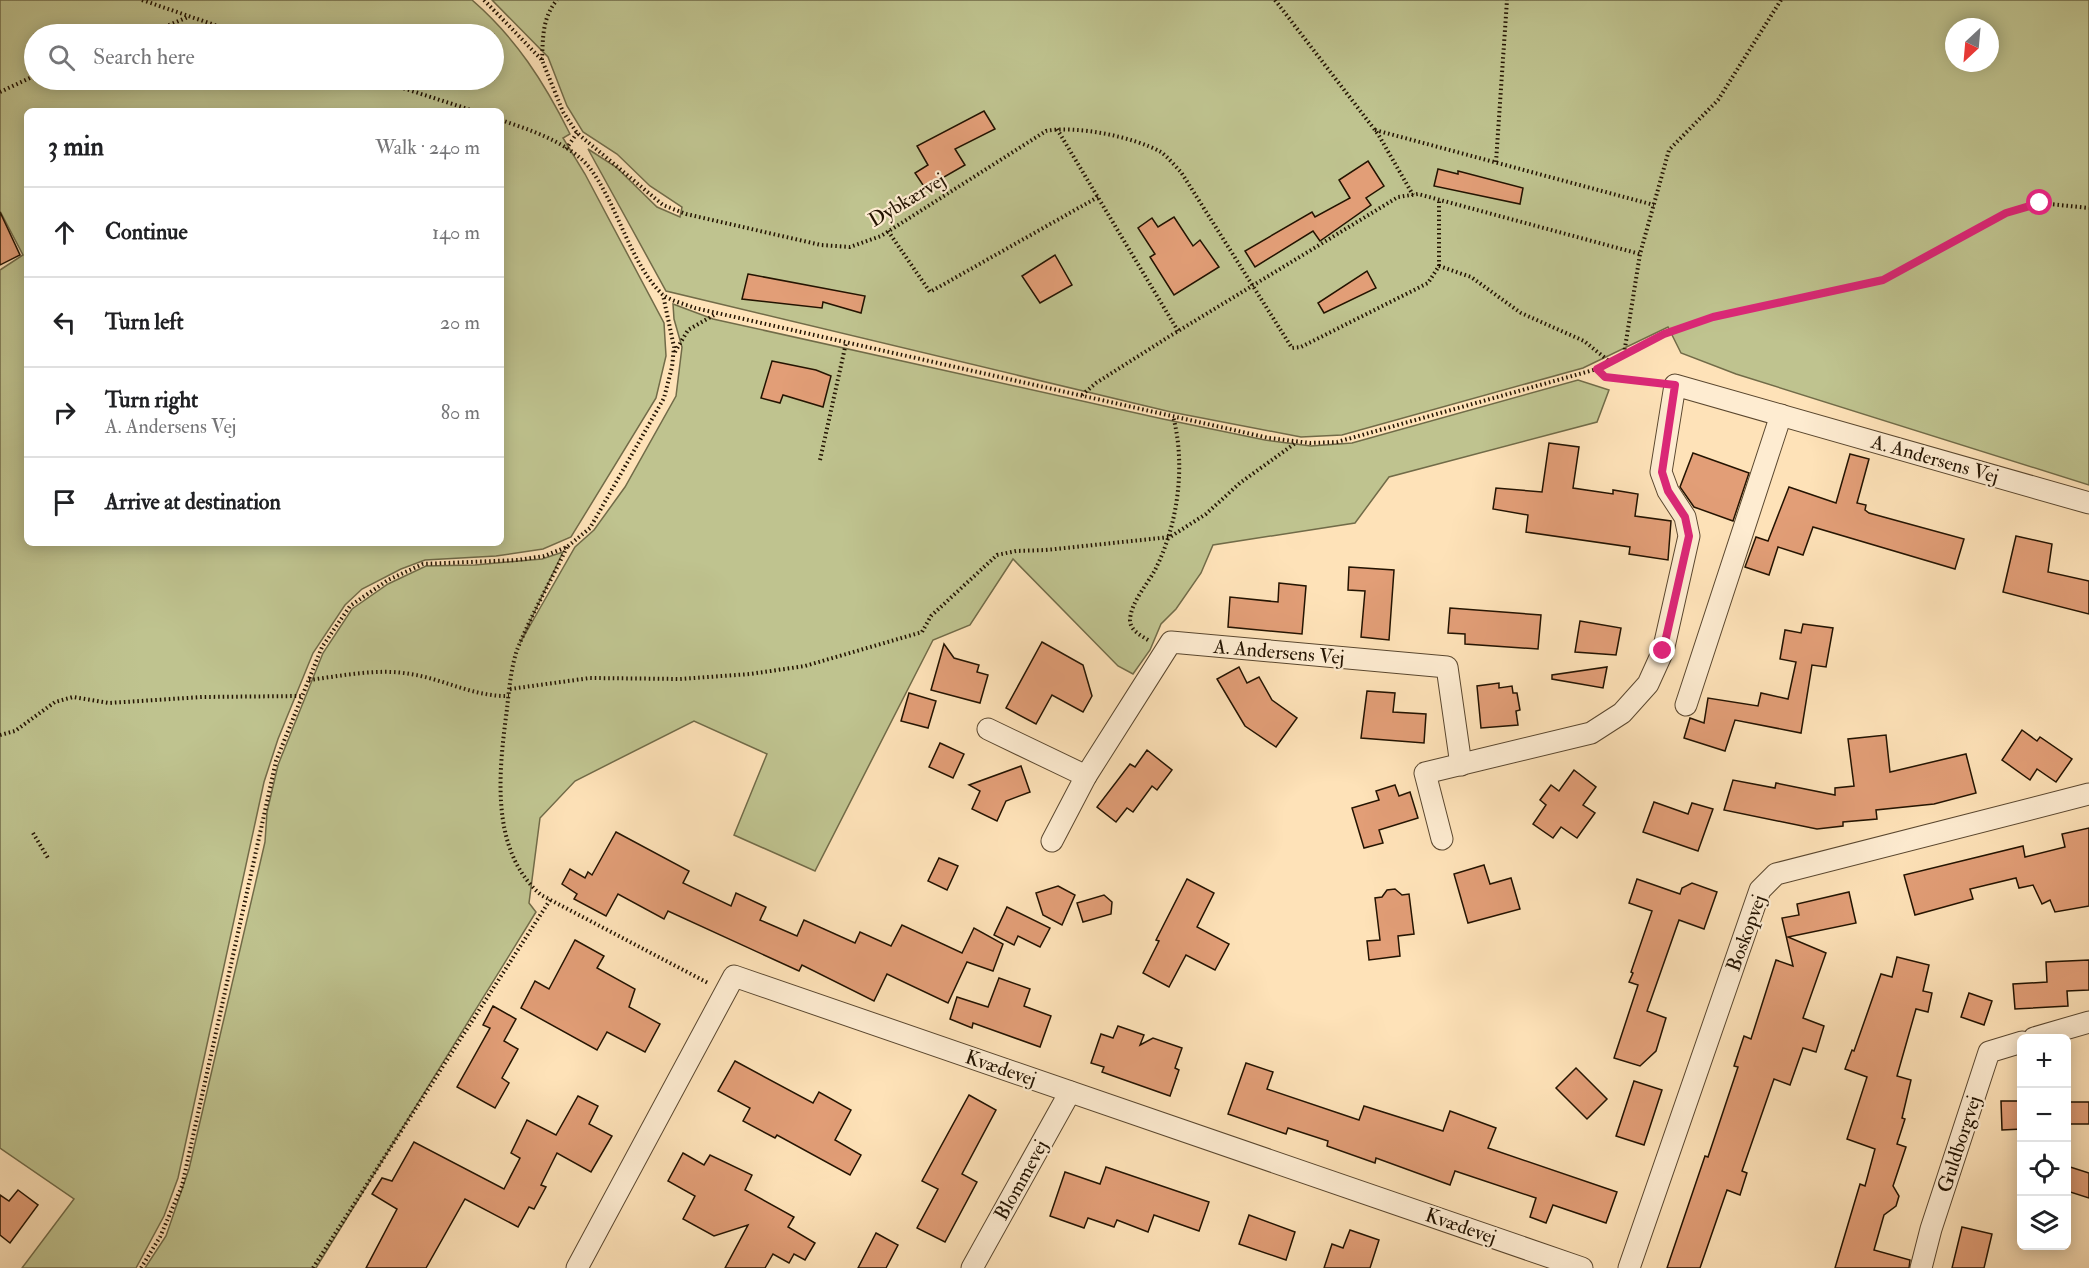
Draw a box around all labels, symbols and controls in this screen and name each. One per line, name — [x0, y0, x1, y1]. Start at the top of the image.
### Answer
north arrow — [1945, 18, 1999, 72]
search box — [24, 24, 504, 90]
icon: search — [45, 41, 78, 74]
text: Search here — [93, 43, 195, 71]
text: 3 min — [48, 131, 104, 163]
text: Walk · 240 m — [375, 135, 480, 160]
street label: Dybkærvej — [864, 167, 950, 233]
route start — [2026, 189, 2052, 215]
icon: ahead — [48, 216, 81, 249]
text: Continue — [105, 218, 188, 246]
text: 140 m — [432, 220, 480, 245]
icon: left — [48, 306, 81, 339]
text: Turn left — [105, 308, 184, 336]
text: 20 m — [440, 310, 480, 335]
text: Turn right — [105, 386, 198, 414]
icon: right — [48, 396, 81, 429]
text: 80 m — [441, 400, 480, 425]
text: A. Andersens Vej — [105, 414, 237, 439]
street label: A. Andersens Vej — [1867, 429, 2002, 489]
icon: arrive — [48, 486, 81, 519]
text: Arrive at destination — [105, 488, 281, 516]
street label: A. Andersens Vej — [1211, 634, 1346, 670]
route end — [1649, 637, 1675, 663]
street label: Boskopvej — [1721, 891, 1772, 975]
map controls — [2017, 1034, 2071, 1250]
button: + — [2017, 1034, 2071, 1088]
street label: Kvædevej — [962, 1044, 1040, 1092]
button: − — [2017, 1088, 2071, 1142]
street label: Guldborgvej — [1932, 1092, 1986, 1196]
street label: Blommevej — [989, 1135, 1053, 1225]
button: locate — [2017, 1142, 2071, 1196]
button: layers — [2017, 1196, 2071, 1250]
street label: Kvædevej — [1422, 1202, 1500, 1250]

